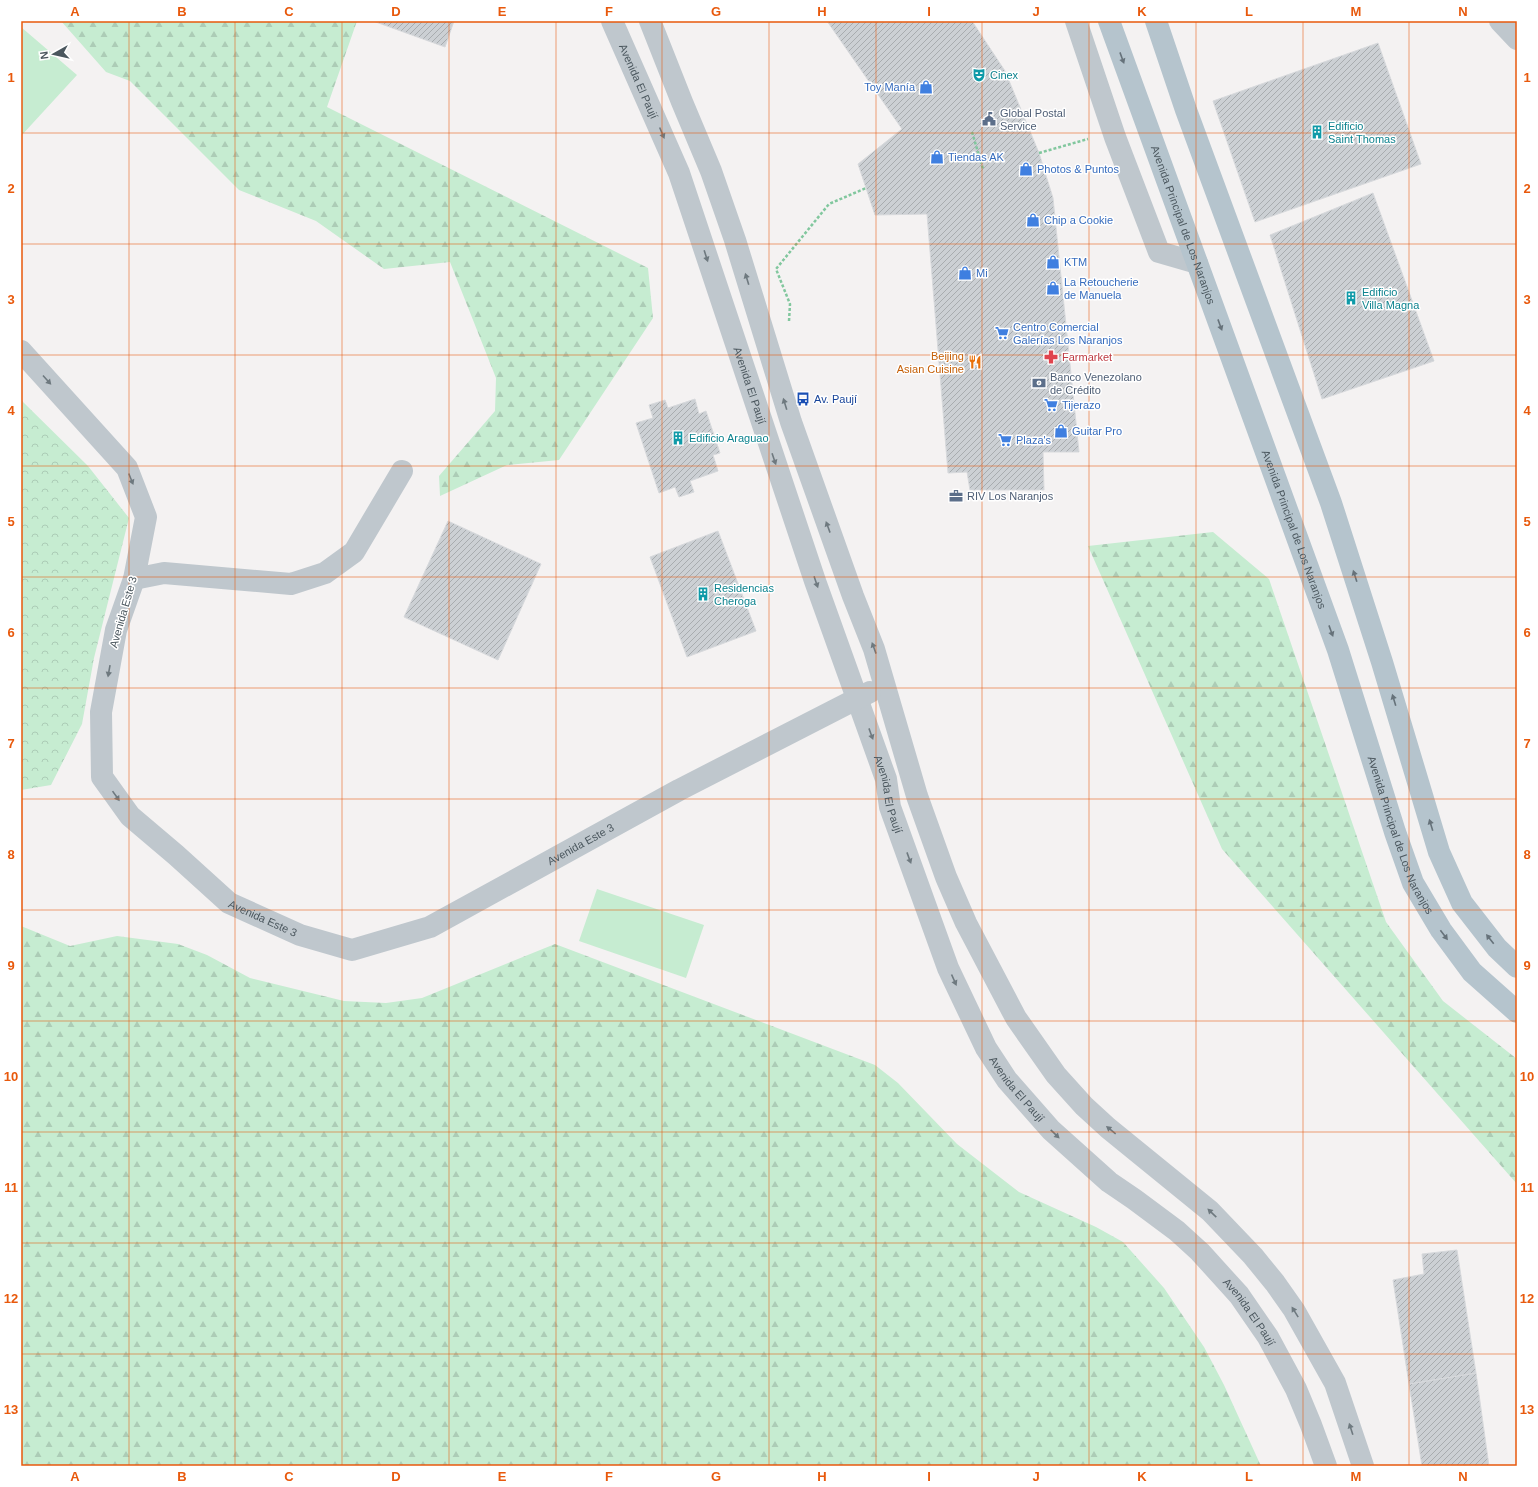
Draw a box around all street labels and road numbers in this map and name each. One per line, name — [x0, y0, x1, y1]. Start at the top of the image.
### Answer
street label: Avenida El Paují — [617, 42, 660, 121]
street label: Avenida Principal de Los Naranjos — [1149, 144, 1218, 306]
street label: Avenida El Paují — [731, 345, 768, 426]
street label: Avenida Principal de Los Naranjos — [1260, 448, 1329, 611]
street label: Avenida Este 3 — [107, 575, 139, 649]
street label: Avenida El Paují — [872, 754, 905, 835]
street label: Avenida Principal de Los Naranjos — [1366, 755, 1436, 916]
street label: Avenida Este 3 — [545, 821, 616, 867]
street label: Avenida Este 3 — [227, 898, 299, 939]
street label: Avenida El Paují — [987, 1054, 1047, 1124]
street label: Avenida El Paují — [1221, 1276, 1278, 1348]

